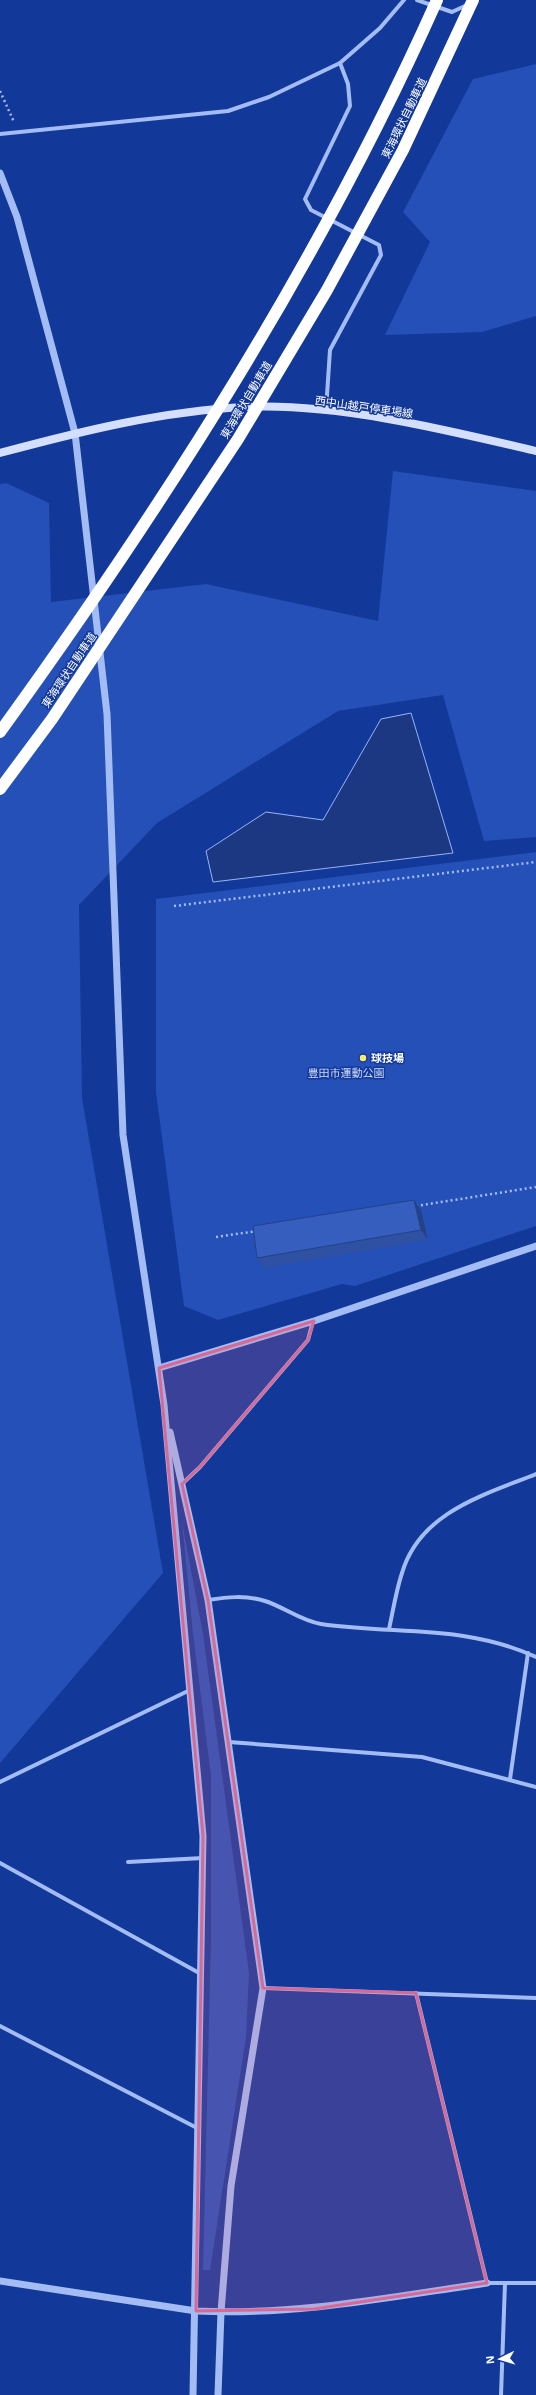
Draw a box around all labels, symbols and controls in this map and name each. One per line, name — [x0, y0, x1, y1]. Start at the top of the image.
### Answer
street label: 東海環状自動車道 — [379, 76, 429, 160]
street label: 東海環状自動車道 — [218, 359, 274, 441]
street label: 西中山越戸停車場線 — [314, 394, 414, 420]
street label: 東海環状自動車道 — [39, 630, 99, 710]
place label: 球技場 — [371, 1052, 404, 1064]
marker: 球技場 — [358, 1053, 368, 1063]
park label: 豊田市運動公園 — [308, 1067, 385, 1079]
north arrow — [480, 2339, 520, 2379]
text: N — [484, 2355, 496, 2364]

